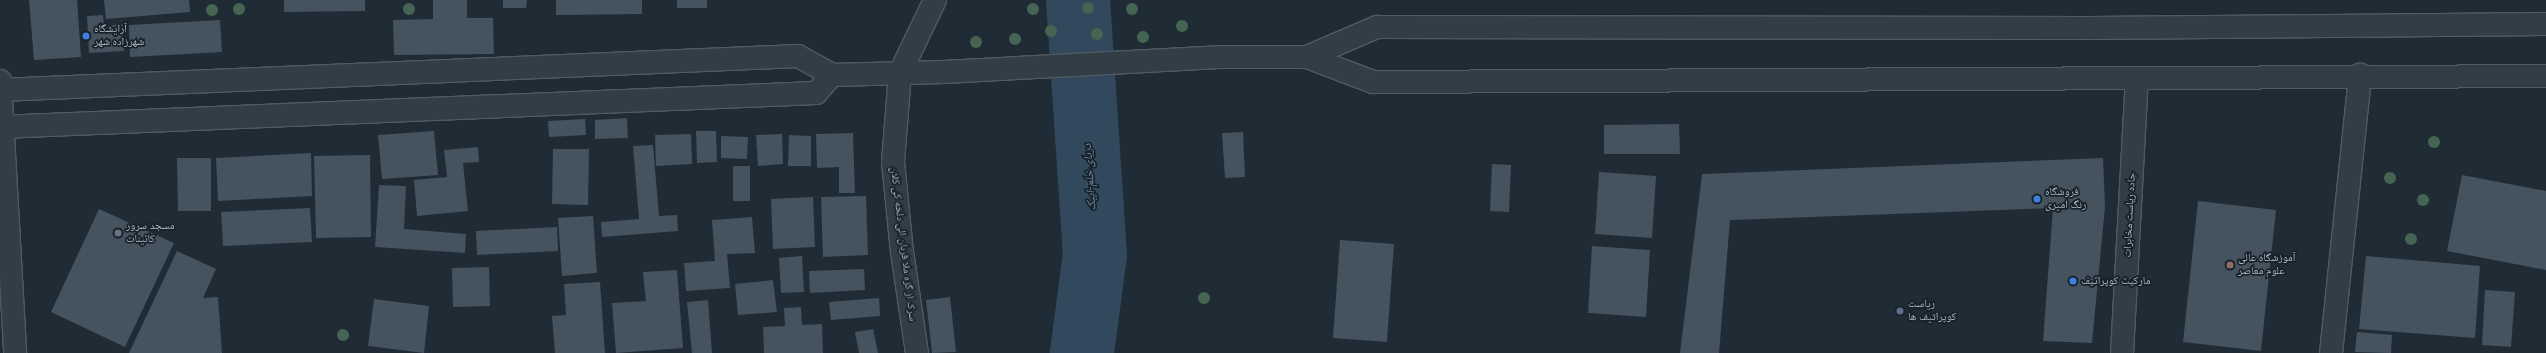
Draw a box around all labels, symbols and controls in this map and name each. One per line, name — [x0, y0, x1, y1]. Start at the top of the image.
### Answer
place label: آرایشگاه شهرزاده شهر — [94, 23, 144, 49]
marker: آرایشگاه شهرزاده شهر — [81, 31, 91, 41]
water label: دریای خلم-ایبک — [1080, 143, 1100, 211]
street label: سرک از گزه ملا قربان الی دلخه کی کلان — [887, 166, 919, 322]
street label: جاده ریاست مخابرات — [2121, 172, 2139, 258]
place label: فروشگاه رنگ امیری — [2045, 186, 2086, 212]
marker: فروشگاه رنگ امیری — [2032, 194, 2042, 204]
place label: مسجد سرور کائینات — [126, 220, 175, 246]
marker: مسجد سرور کائینات — [113, 228, 123, 238]
place label: آموزشگاه عالی علوم معاصر — [2238, 252, 2295, 278]
marker: آموزشگاه عالی علوم معاصر — [2225, 260, 2235, 270]
place label: مارکیت کوپراتیف — [2081, 274, 2150, 288]
marker: مارکیت کوپراتیف — [2068, 276, 2078, 286]
place label: ریاست کوپراتیف ها — [1908, 298, 1956, 324]
marker: ریاست کوپراتیف ها — [1895, 306, 1905, 316]

